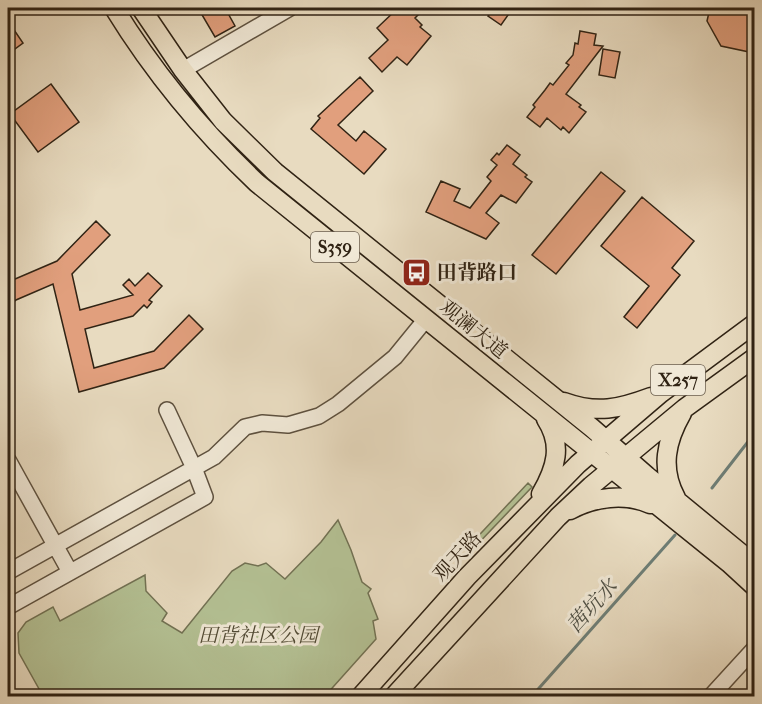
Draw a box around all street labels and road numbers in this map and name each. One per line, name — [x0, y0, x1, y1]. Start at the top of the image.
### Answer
road number: S359 — [311, 232, 359, 262]
street label: 观澜大道 — [435, 295, 512, 363]
road number: X257 — [651, 365, 705, 395]
street label: 观天路 — [428, 527, 486, 586]

